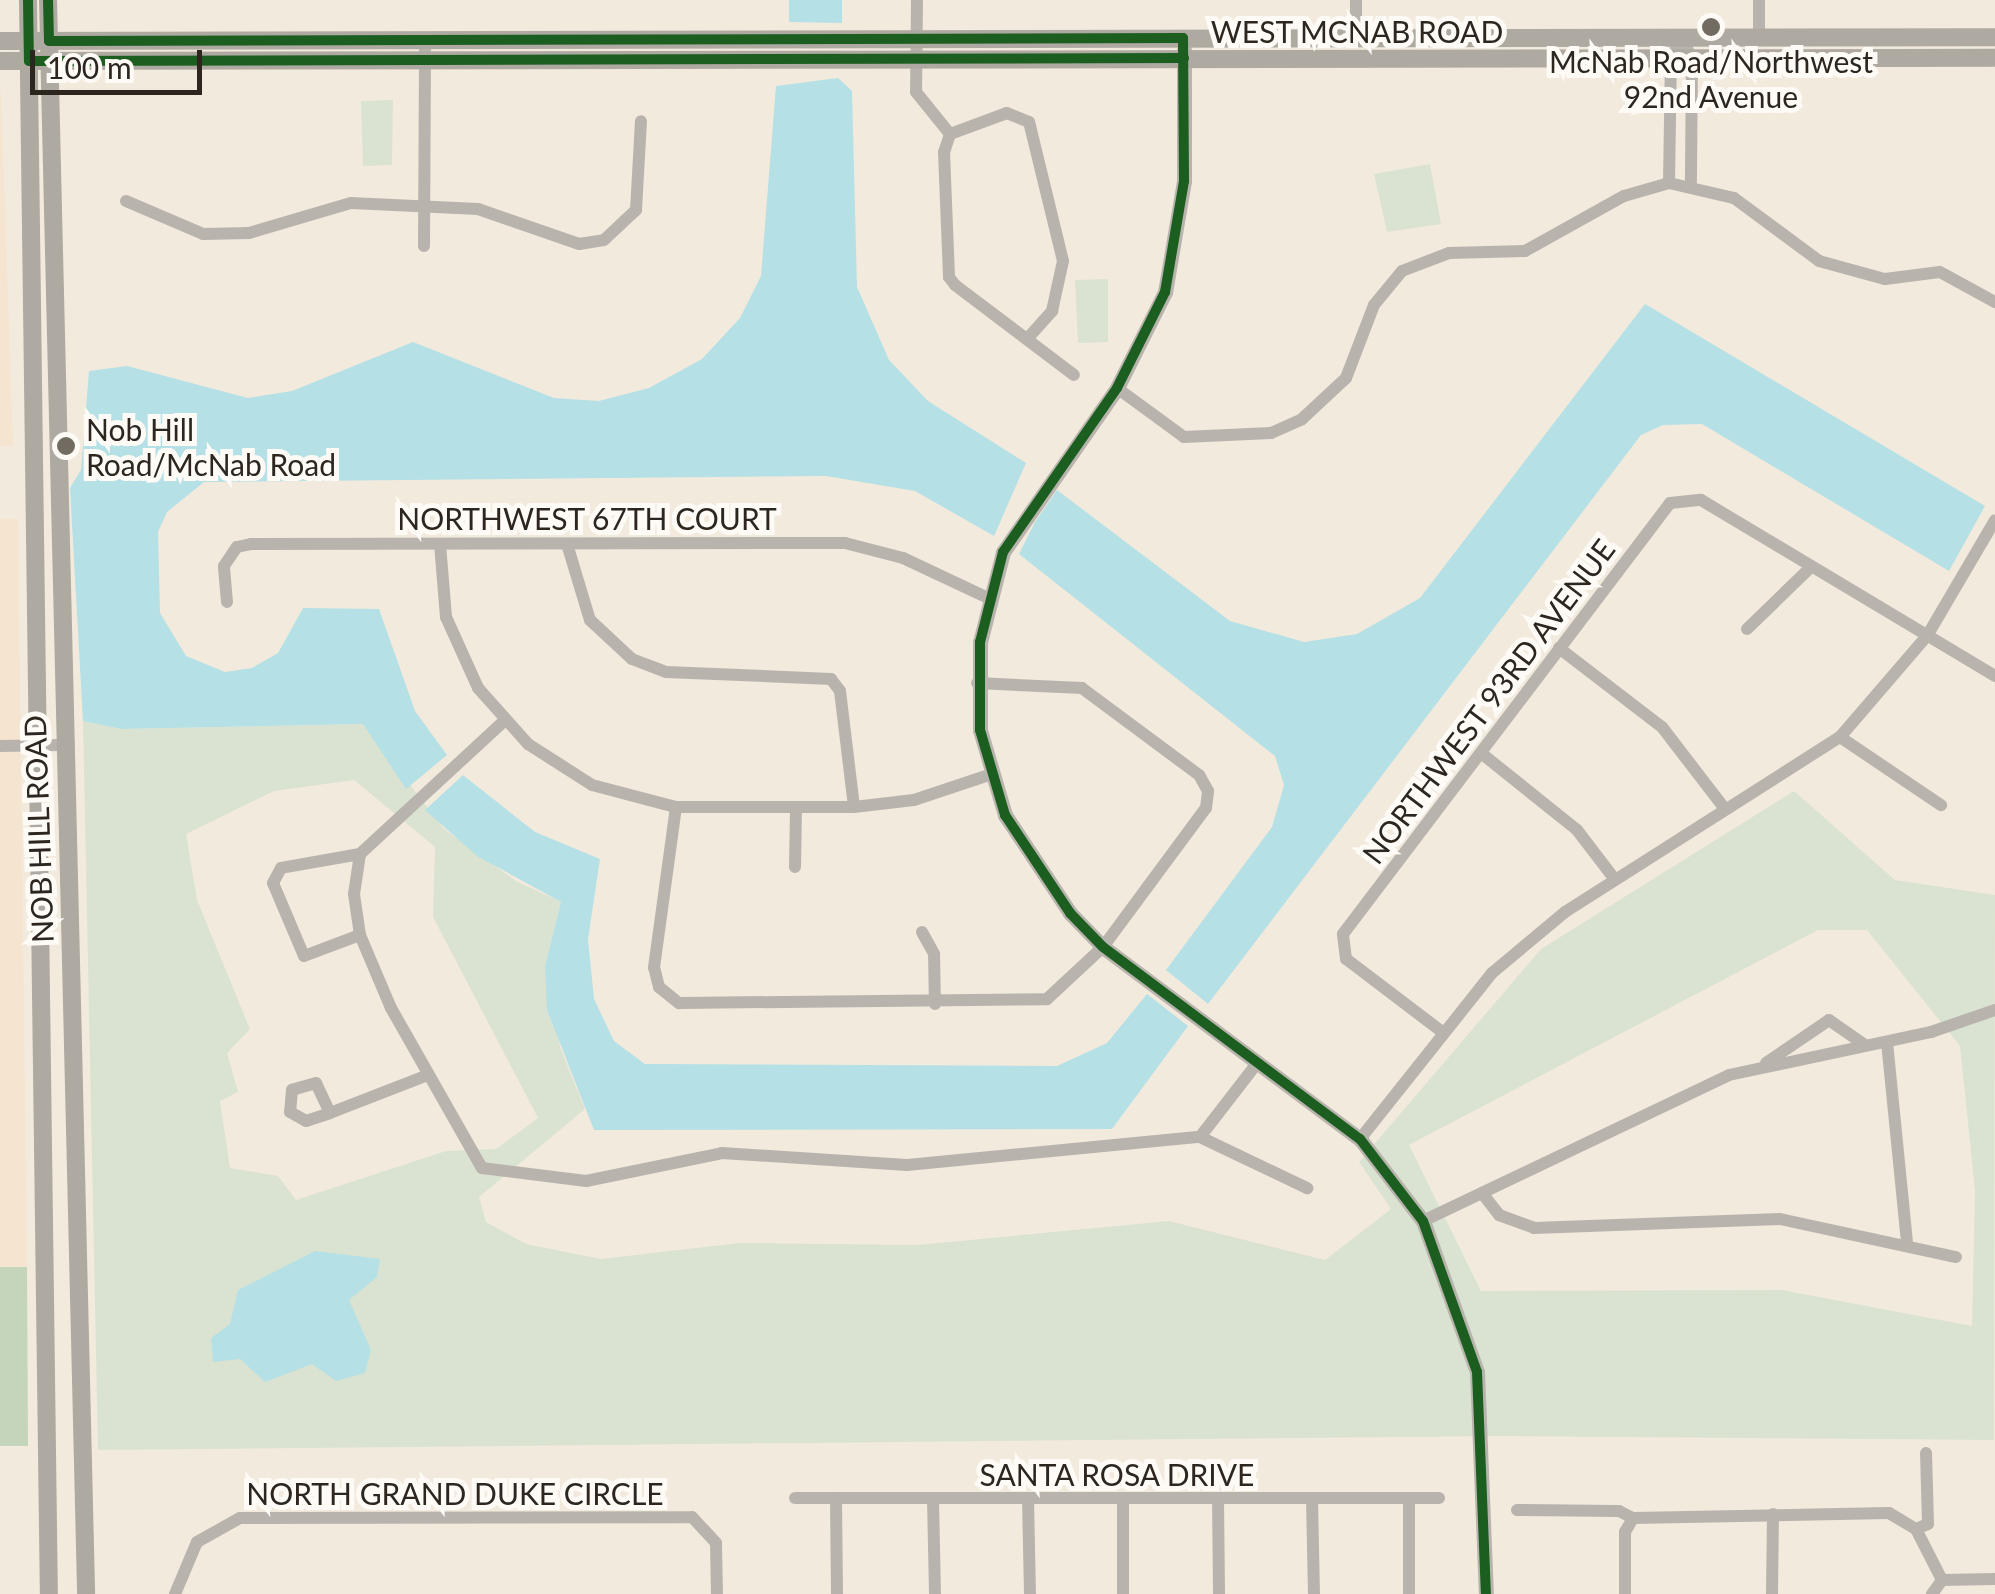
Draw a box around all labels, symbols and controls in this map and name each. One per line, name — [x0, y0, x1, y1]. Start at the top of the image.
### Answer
street label: WEST MCNAB ROAD — [1210, 13, 1504, 49]
marker: McNab Road/Northwest 92nd Avenue — [1700, 16, 1722, 38]
scale bar — [35, 30, 208, 92]
place label: McNab Road/Northwest 92nd Avenue — [1549, 43, 1873, 114]
text: 100 m — [47, 49, 132, 85]
place label: Nob Hill Road/McNab Road — [86, 411, 336, 482]
marker: Nob Hill Road/McNab Road — [55, 435, 77, 457]
street label: NORTHWEST 67TH COURT — [397, 500, 777, 536]
street label: NORTHWEST 93RD AVENUE — [1354, 531, 1622, 871]
street label: NOB HILL ROAD — [16, 714, 60, 944]
street label: SANTA ROSA DRIVE — [979, 1456, 1255, 1492]
street label: NORTH GRAND DUKE CIRCLE — [246, 1475, 664, 1511]

